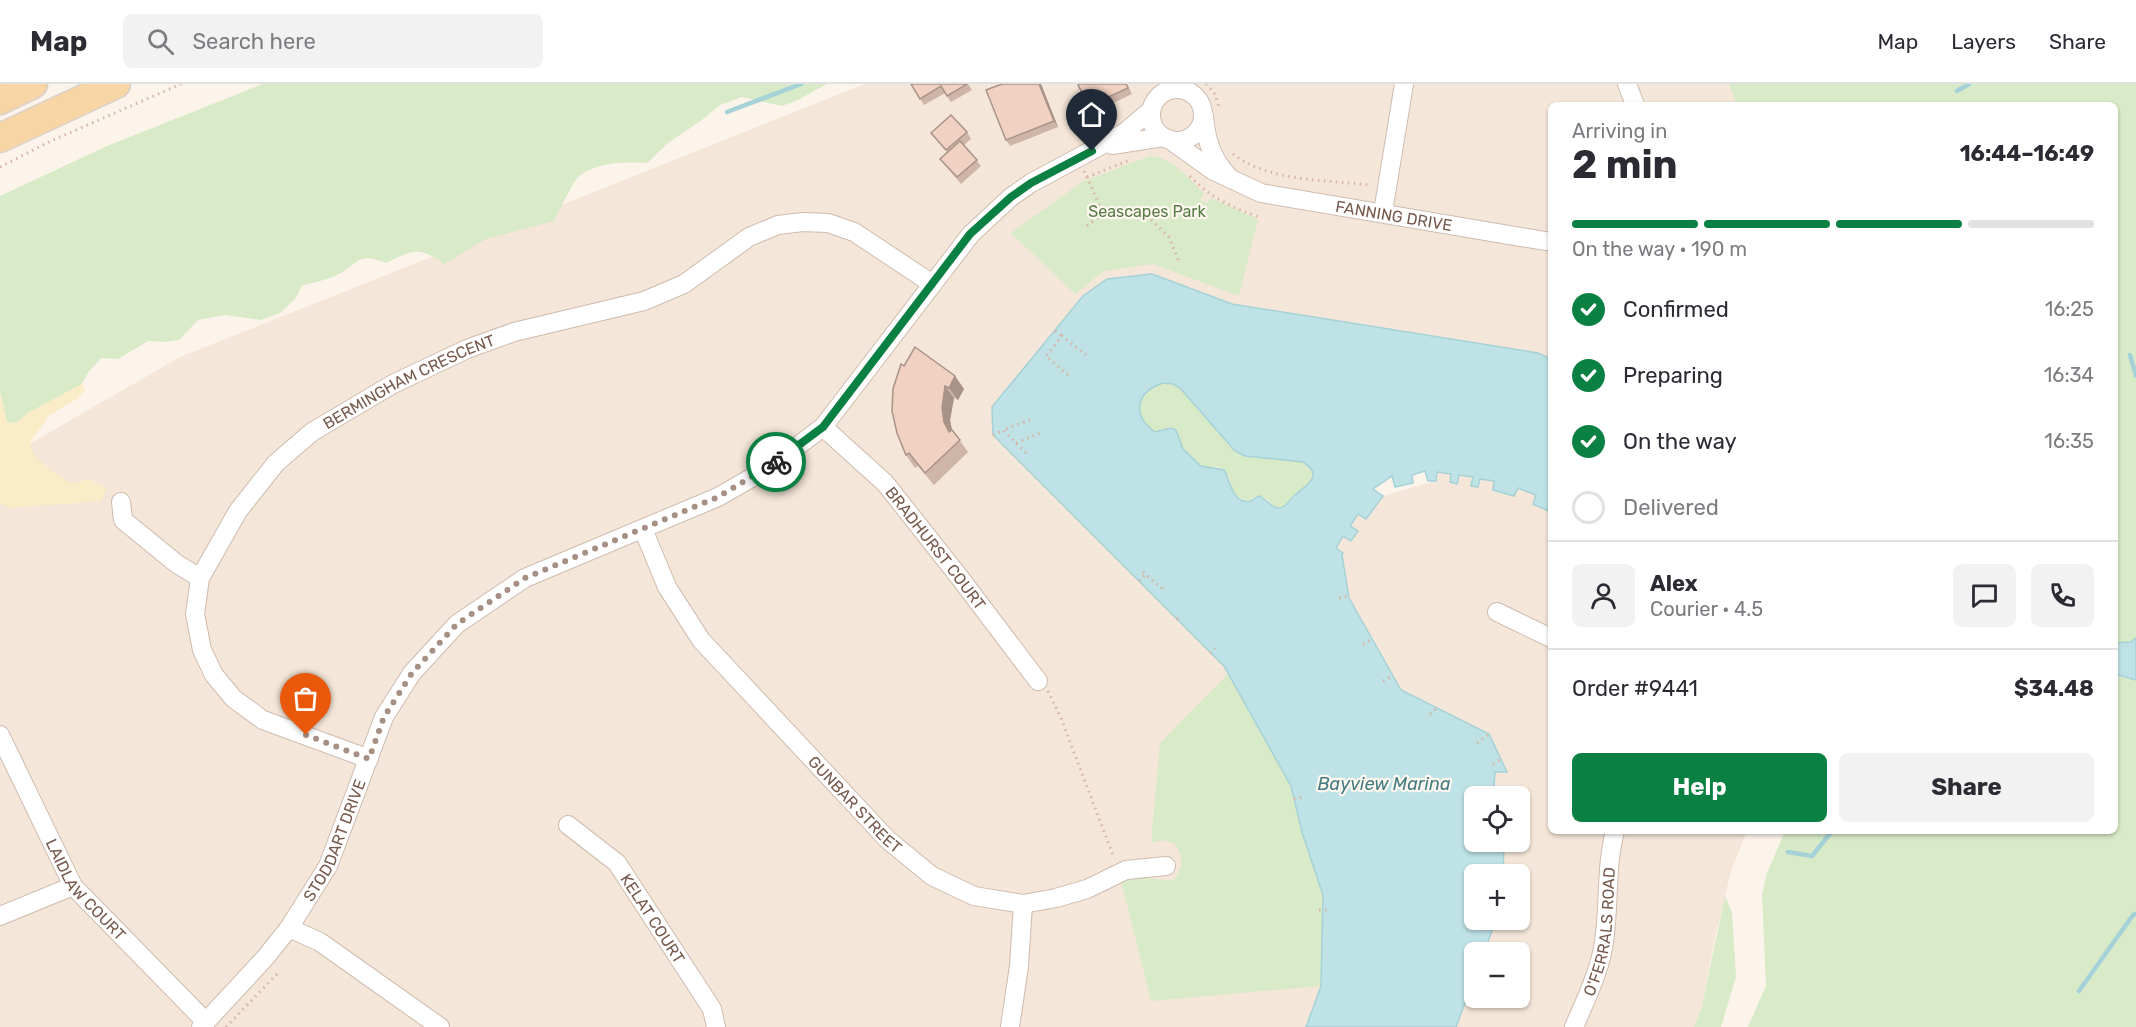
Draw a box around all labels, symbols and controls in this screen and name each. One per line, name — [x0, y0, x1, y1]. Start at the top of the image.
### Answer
search box — [123, 14, 543, 68]
text: Map — [30, 25, 87, 58]
icon: search — [144, 25, 177, 58]
text: Search here — [192, 28, 316, 55]
text: Map — [1877, 29, 1918, 54]
text: Layers — [1951, 29, 2016, 54]
text: Share — [2049, 29, 2106, 54]
pin — [1066, 89, 1117, 151]
icon: home — [1075, 98, 1108, 131]
text: Arriving in — [1572, 119, 1667, 143]
text: 16:44–16:49 — [1960, 140, 2094, 167]
text: 2 min — [1572, 142, 1678, 188]
street label: FANNING DRIVE — [1334, 196, 1454, 235]
park label: Seascapes Park — [1088, 202, 1206, 221]
text: On the way · 190 m — [1572, 237, 1747, 261]
icon: check — [1572, 293, 1605, 326]
text: Confirmed — [1623, 296, 1729, 323]
text: 16:25 — [2045, 297, 2094, 321]
street label: BERMINGHAM CRESCENT — [319, 330, 497, 433]
icon: check — [1572, 359, 1605, 392]
text: Preparing — [1623, 362, 1723, 389]
text: 16:34 — [2044, 363, 2094, 387]
icon: check — [1572, 425, 1605, 458]
text: On the way — [1623, 428, 1737, 455]
text: 16:35 — [2044, 429, 2094, 453]
courier — [746, 432, 806, 492]
icon: bike — [760, 446, 793, 479]
street label: BRADHURST COURT — [882, 483, 990, 613]
text: Delivered — [1623, 494, 1719, 521]
button: person — [1572, 564, 1635, 627]
button: chat — [1953, 564, 2016, 627]
button: phone — [2031, 564, 2094, 627]
text: Alex — [1650, 570, 1698, 597]
text: Courier · 4.5 — [1650, 597, 1763, 621]
pin — [280, 673, 331, 735]
text: Order #9441 — [1572, 675, 1698, 702]
text: $34.48 — [2014, 675, 2094, 702]
icon: bag — [289, 682, 322, 715]
street label: GUNBAR STREET — [804, 752, 906, 857]
button: Help — [1572, 753, 1827, 822]
button: Share — [1839, 753, 2094, 822]
water label: Bayview Marina — [1318, 773, 1451, 795]
street label: STODDART DRIVE — [299, 777, 369, 905]
map controls — [1464, 786, 1530, 1008]
button: locate — [1464, 786, 1530, 852]
street label: LAIDLAW COURT — [42, 836, 130, 944]
button: + — [1464, 864, 1530, 930]
street label: O'FERRALS ROAD — [1579, 866, 1619, 999]
street label: KELAT COURT — [617, 870, 689, 967]
button: − — [1464, 942, 1530, 1008]

